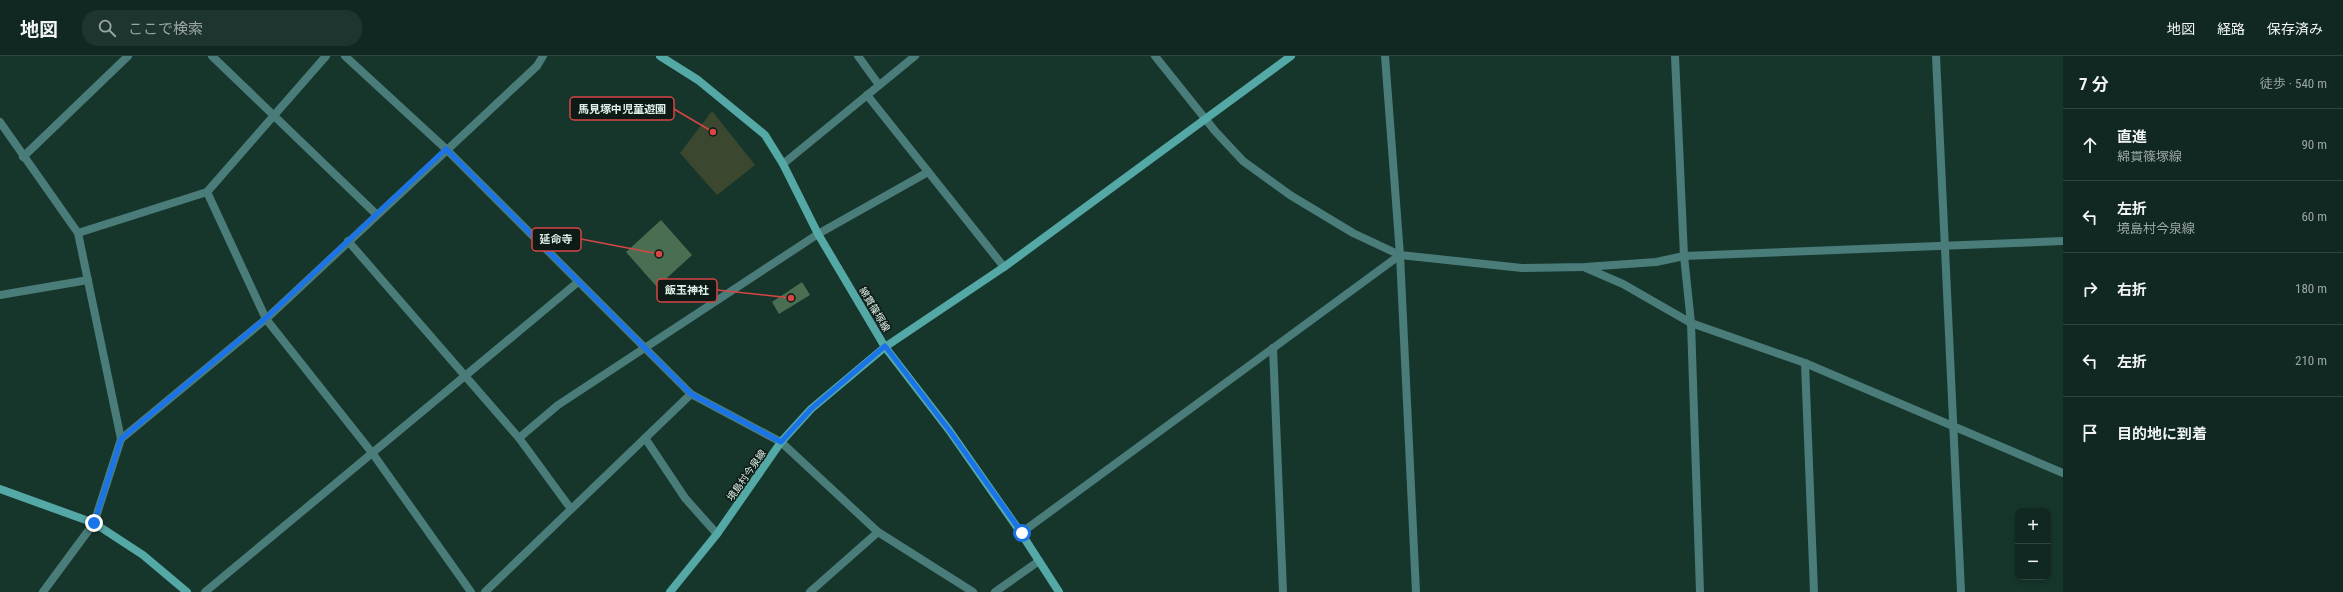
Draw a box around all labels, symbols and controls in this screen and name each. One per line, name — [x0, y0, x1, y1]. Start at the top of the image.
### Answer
search box — [82, 10, 362, 46]
icon: search — [96, 17, 118, 39]
text: 地図 — [20, 18, 58, 41]
text: ここで検索 — [128, 20, 203, 38]
text: 地図 — [2167, 21, 2195, 37]
text: 経路 — [2217, 21, 2245, 37]
text: 保存済み — [2267, 21, 2323, 37]
text: 7 分 — [2079, 74, 2109, 94]
text: 徒歩 · 540 m — [2260, 76, 2327, 91]
callout: 馬見塚中児童遊園 — [570, 97, 674, 120]
text: 馬見塚中児童遊園 — [578, 103, 666, 116]
text: 直進 — [2117, 128, 2147, 146]
icon: ahead — [2079, 134, 2101, 156]
text: 90 m — [2301, 137, 2327, 152]
text: 綿貫篠塚線 — [2117, 149, 2182, 164]
text: 左折 — [2117, 200, 2147, 218]
icon: left — [2079, 206, 2101, 228]
text: 60 m — [2301, 209, 2327, 224]
text: 境島村今泉線 — [2117, 221, 2195, 236]
callout: 延命寺 — [532, 228, 581, 251]
text: 延命寺 — [540, 233, 573, 246]
icon: right — [2079, 278, 2101, 300]
callout: 飯玉神社 — [657, 279, 717, 302]
text: 右折 — [2117, 281, 2147, 299]
text: 180 m — [2295, 281, 2327, 296]
text: 飯玉神社 — [664, 284, 709, 297]
street label: 綿貫篠塚線 — [857, 285, 892, 334]
icon: left — [2079, 350, 2101, 372]
text: 左折 — [2117, 353, 2147, 371]
text: 210 m — [2295, 353, 2327, 368]
icon: arrive — [2079, 422, 2101, 444]
text: 目的地に到着 — [2117, 425, 2207, 443]
street label: 境島村今泉線 — [725, 448, 768, 503]
map controls — [2015, 508, 2051, 580]
button: + — [2015, 508, 2051, 544]
route end — [85, 514, 103, 532]
route start — [1013, 524, 1031, 542]
button: − — [2015, 544, 2051, 580]

